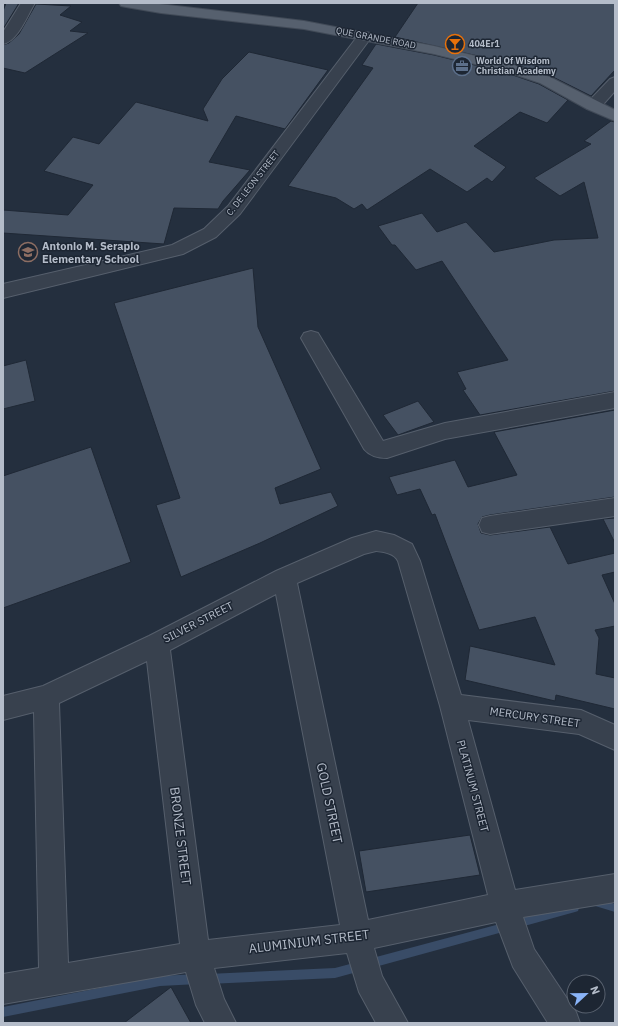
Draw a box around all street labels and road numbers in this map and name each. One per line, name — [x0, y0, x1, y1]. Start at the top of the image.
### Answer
street label: QUE GRANDE ROAD — [335, 24, 417, 51]
street label: C. DE LEON STREET — [224, 148, 282, 218]
street label: SILVER STREET — [160, 598, 236, 646]
street label: MERCURY STREET — [489, 704, 582, 730]
street label: PLATINUM STREET — [454, 738, 492, 834]
street label: GOLD STREET — [313, 761, 346, 846]
street label: BRONZE STREET — [166, 786, 195, 887]
street label: ALUMINIUM STREET — [248, 926, 371, 957]

